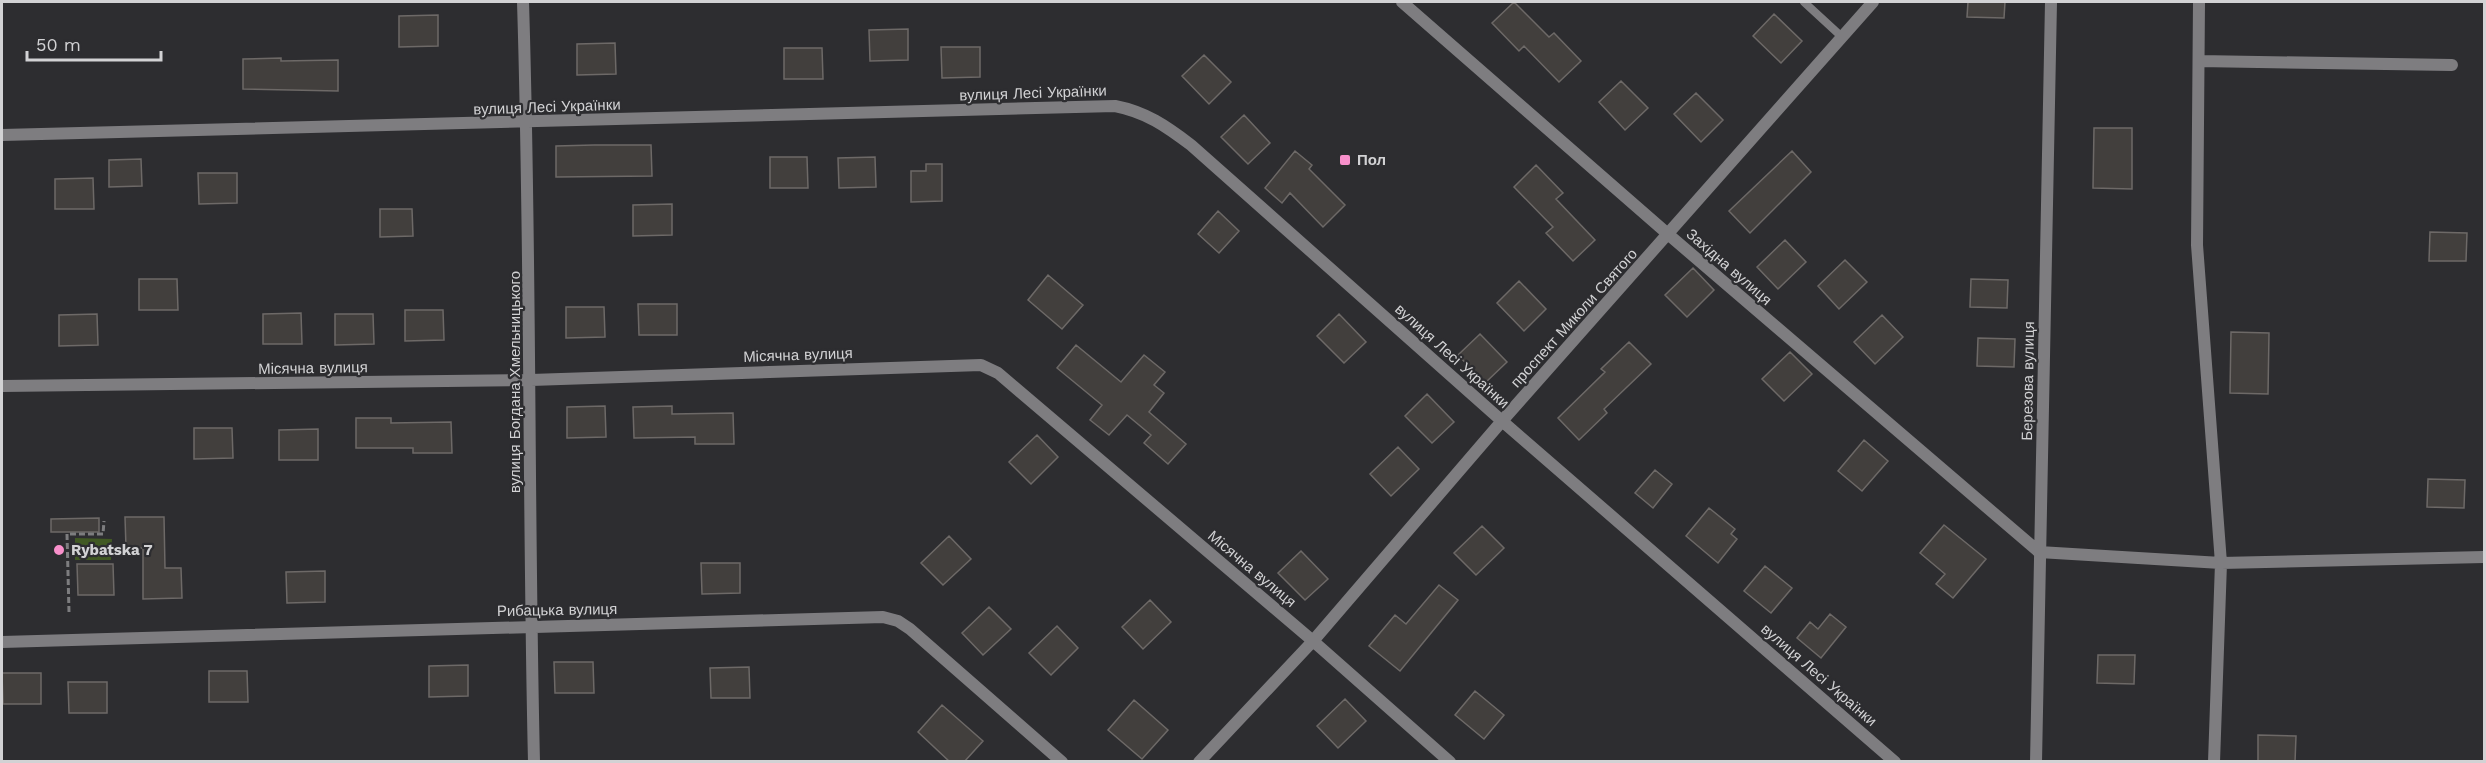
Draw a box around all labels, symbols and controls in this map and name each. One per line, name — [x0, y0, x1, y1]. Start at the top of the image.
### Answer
scale bar — [27, 24, 160, 62]
text: 50 m — [36, 34, 81, 55]
street label: вулиця Лесі Українки — [959, 81, 1107, 105]
street label: вулиця Лесі Українки — [473, 95, 621, 119]
place label: Пол — [1357, 151, 1386, 169]
marker: Пол — [1338, 153, 1352, 167]
street label: Західна вулиця — [1683, 225, 1775, 309]
street label: проспект Миколи Святого — [1507, 245, 1641, 391]
street label: вулиця Богдана Хмельницького — [506, 271, 524, 493]
street label: вулиця Лесі Українки — [1391, 300, 1513, 412]
street label: Березова вулиця — [2018, 321, 2038, 441]
street label: Місячна вулиця — [743, 344, 853, 366]
street label: Місячна вулиця — [258, 358, 368, 378]
street label: Місячна вулиця — [1204, 527, 1300, 611]
place label: Rybatska 7 — [71, 541, 153, 559]
marker: Rybatska 7 — [52, 543, 66, 557]
street label: Рибацька вулиця — [497, 600, 617, 620]
street label: вулиця Лесі Українки — [1757, 620, 1881, 730]

